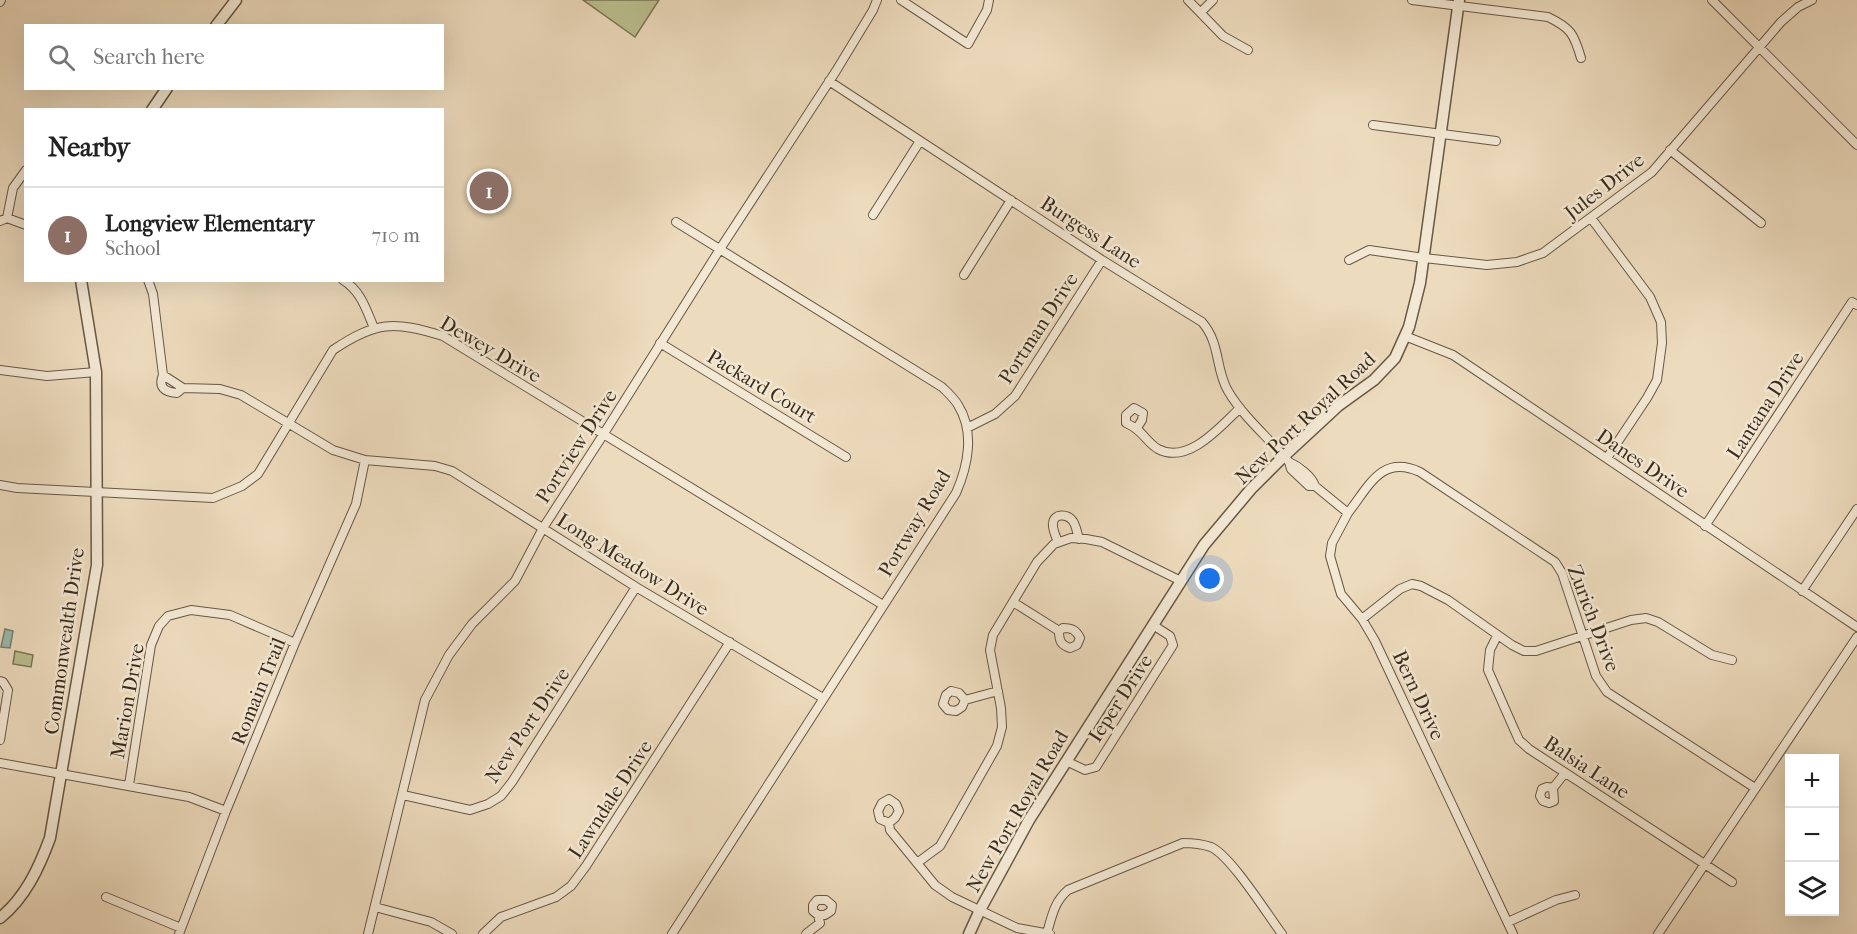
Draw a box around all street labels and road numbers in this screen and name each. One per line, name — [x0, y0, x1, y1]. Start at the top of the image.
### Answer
street label: Jules Drive — [1558, 148, 1649, 226]
street label: Burgess Lane — [1036, 191, 1145, 273]
street label: Portman Drive — [994, 268, 1083, 388]
street label: Dewey Drive — [436, 311, 545, 388]
street label: Packard Court — [703, 345, 821, 428]
street label: New Port Royal Road — [1231, 347, 1381, 489]
street label: Lantana Drive — [1722, 347, 1809, 463]
street label: Portview Drive — [531, 385, 622, 507]
street label: Danes Drive — [1592, 424, 1693, 503]
street label: Portway Road — [874, 465, 956, 581]
street label: Long Meadow Drive — [553, 508, 713, 621]
street label: Commonwealth Drive — [40, 546, 89, 736]
street label: Zurich Drive — [1563, 562, 1624, 675]
street label: Romain Trail — [227, 634, 291, 748]
street label: Marion Drive — [106, 642, 149, 760]
street label: Bern Drive — [1388, 647, 1449, 744]
street label: Ieper Drive — [1084, 650, 1157, 746]
street label: New Port Drive — [480, 663, 575, 787]
street label: New Port Royal Road — [962, 725, 1074, 896]
street label: Balsia Lane — [1540, 731, 1634, 804]
street label: Lawndale Drive — [564, 736, 657, 863]

